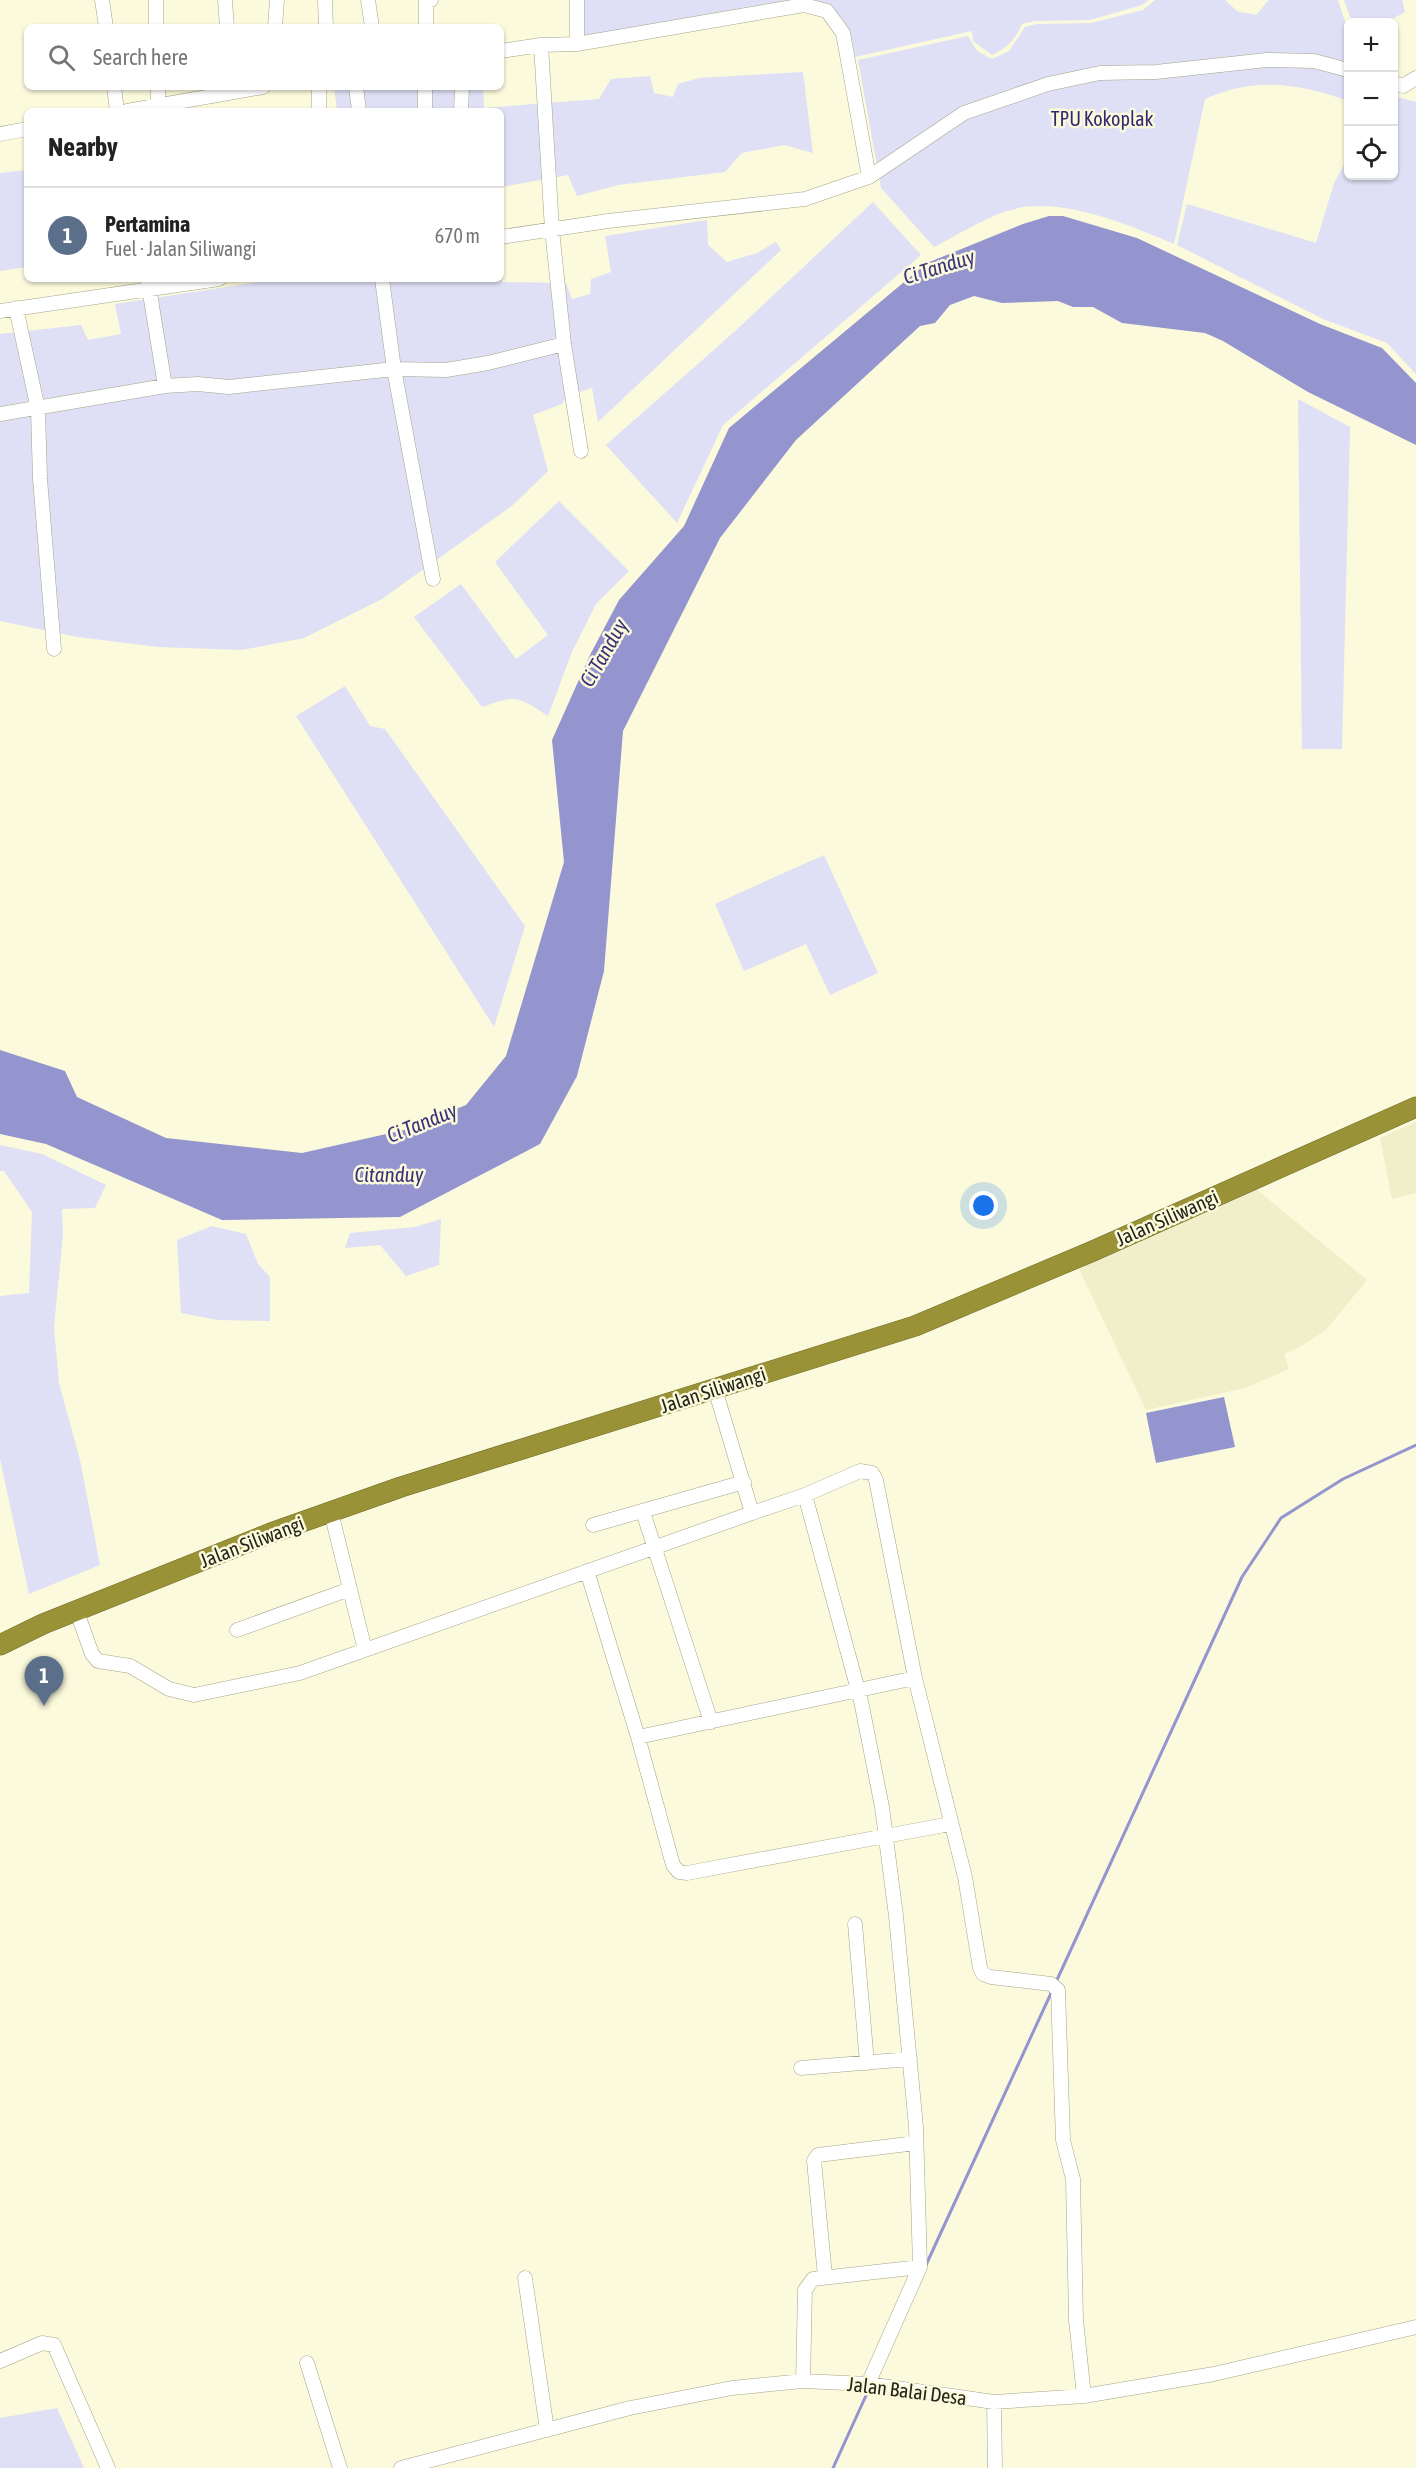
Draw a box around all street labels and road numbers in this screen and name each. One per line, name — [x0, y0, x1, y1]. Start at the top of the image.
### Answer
street label: Jalan Siliwangi — [1112, 1185, 1222, 1250]
street label: Jalan Siliwangi — [657, 1362, 769, 1417]
street label: Jalan Siliwangi — [197, 1511, 307, 1572]
street label: Jalan Balai Desa — [846, 2372, 968, 2409]

